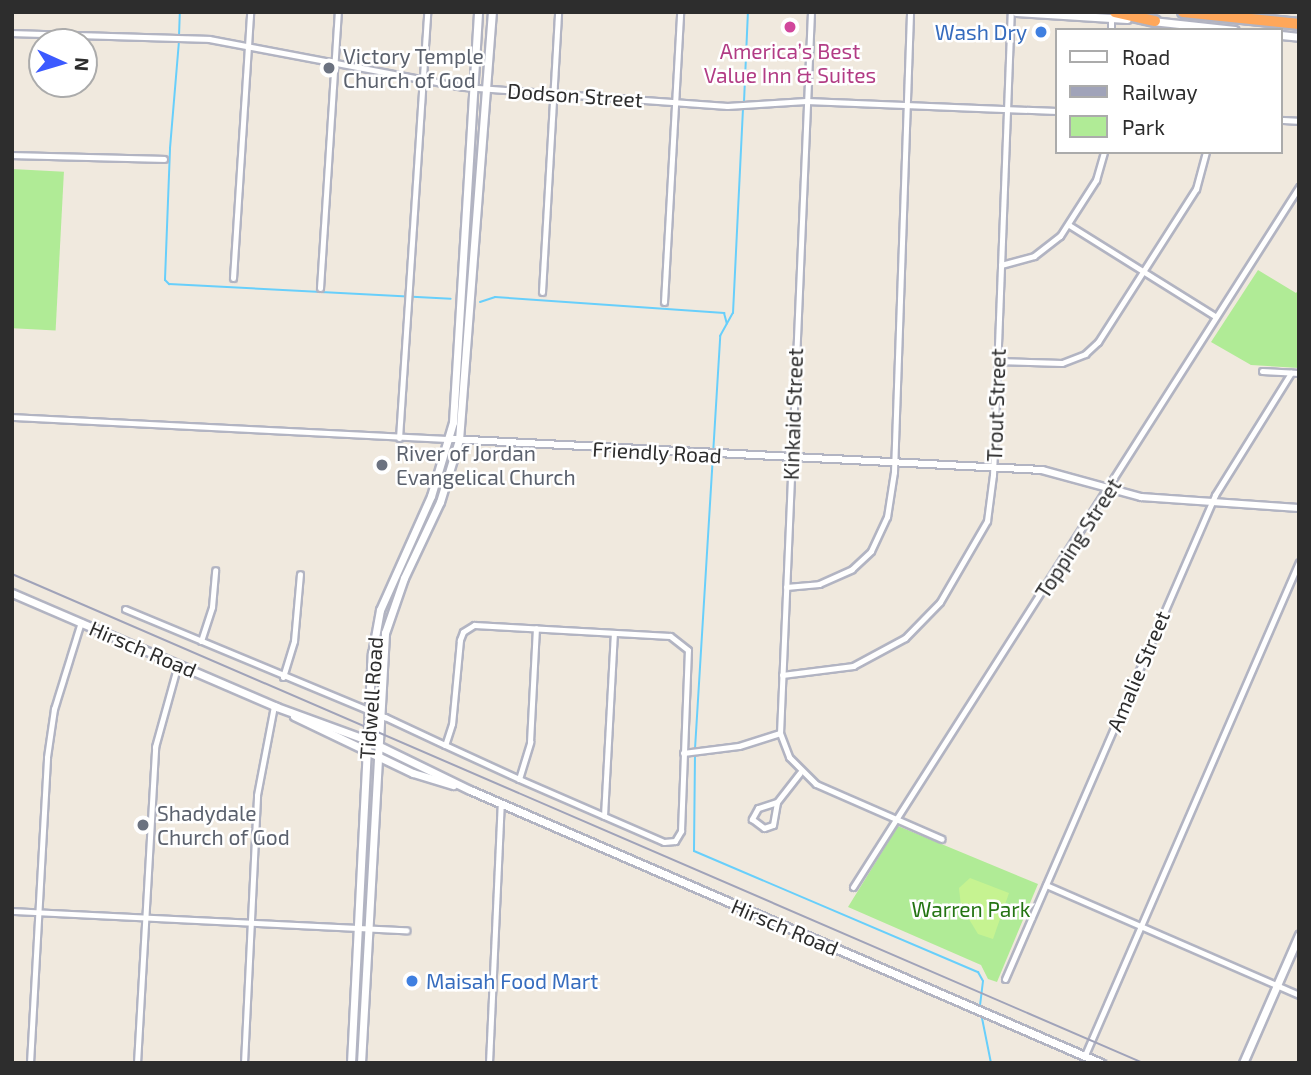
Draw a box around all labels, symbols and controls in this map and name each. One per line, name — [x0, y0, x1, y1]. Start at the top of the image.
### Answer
marker: America’s Best Value Inn & Suites — [782, 19, 798, 35]
place label: Wash Dry — [935, 19, 1027, 45]
marker: Wash Dry — [1033, 24, 1049, 40]
north arrow — [28, 28, 98, 98]
legend — [1056, 28, 1283, 154]
place label: America’s Best Value Inn & Suites — [704, 38, 876, 88]
place label: Victory Temple Church of God — [343, 43, 485, 93]
text: Road — [1122, 44, 1170, 69]
text: N — [71, 57, 94, 72]
marker: Victory Temple Church of God — [321, 60, 337, 76]
street label: Dodson Street — [506, 78, 644, 112]
text: Railway — [1122, 79, 1198, 104]
text: Park — [1122, 114, 1165, 139]
street label: Kinkaid Street — [778, 347, 808, 481]
street label: Trout Street — [981, 348, 1011, 462]
street label: Friendly Road — [591, 436, 723, 468]
place label: River of Jordan Evangelical Church — [396, 440, 576, 490]
marker: River of Jordan Evangelical Church — [374, 457, 390, 473]
street label: Topping Street — [1030, 473, 1126, 603]
street label: Amalie Street — [1101, 607, 1175, 735]
street label: Hirsch Road — [86, 615, 200, 683]
street label: Tidwell Road — [354, 636, 388, 760]
place label: Shadydale Church of God — [157, 800, 290, 850]
marker: Shadydale Church of God — [135, 817, 151, 833]
street label: Hirsch Road — [728, 893, 842, 961]
park label: Warren Park — [912, 896, 1030, 922]
place label: Maisah Food Mart — [426, 968, 598, 994]
marker: Maisah Food Mart — [404, 973, 420, 989]

